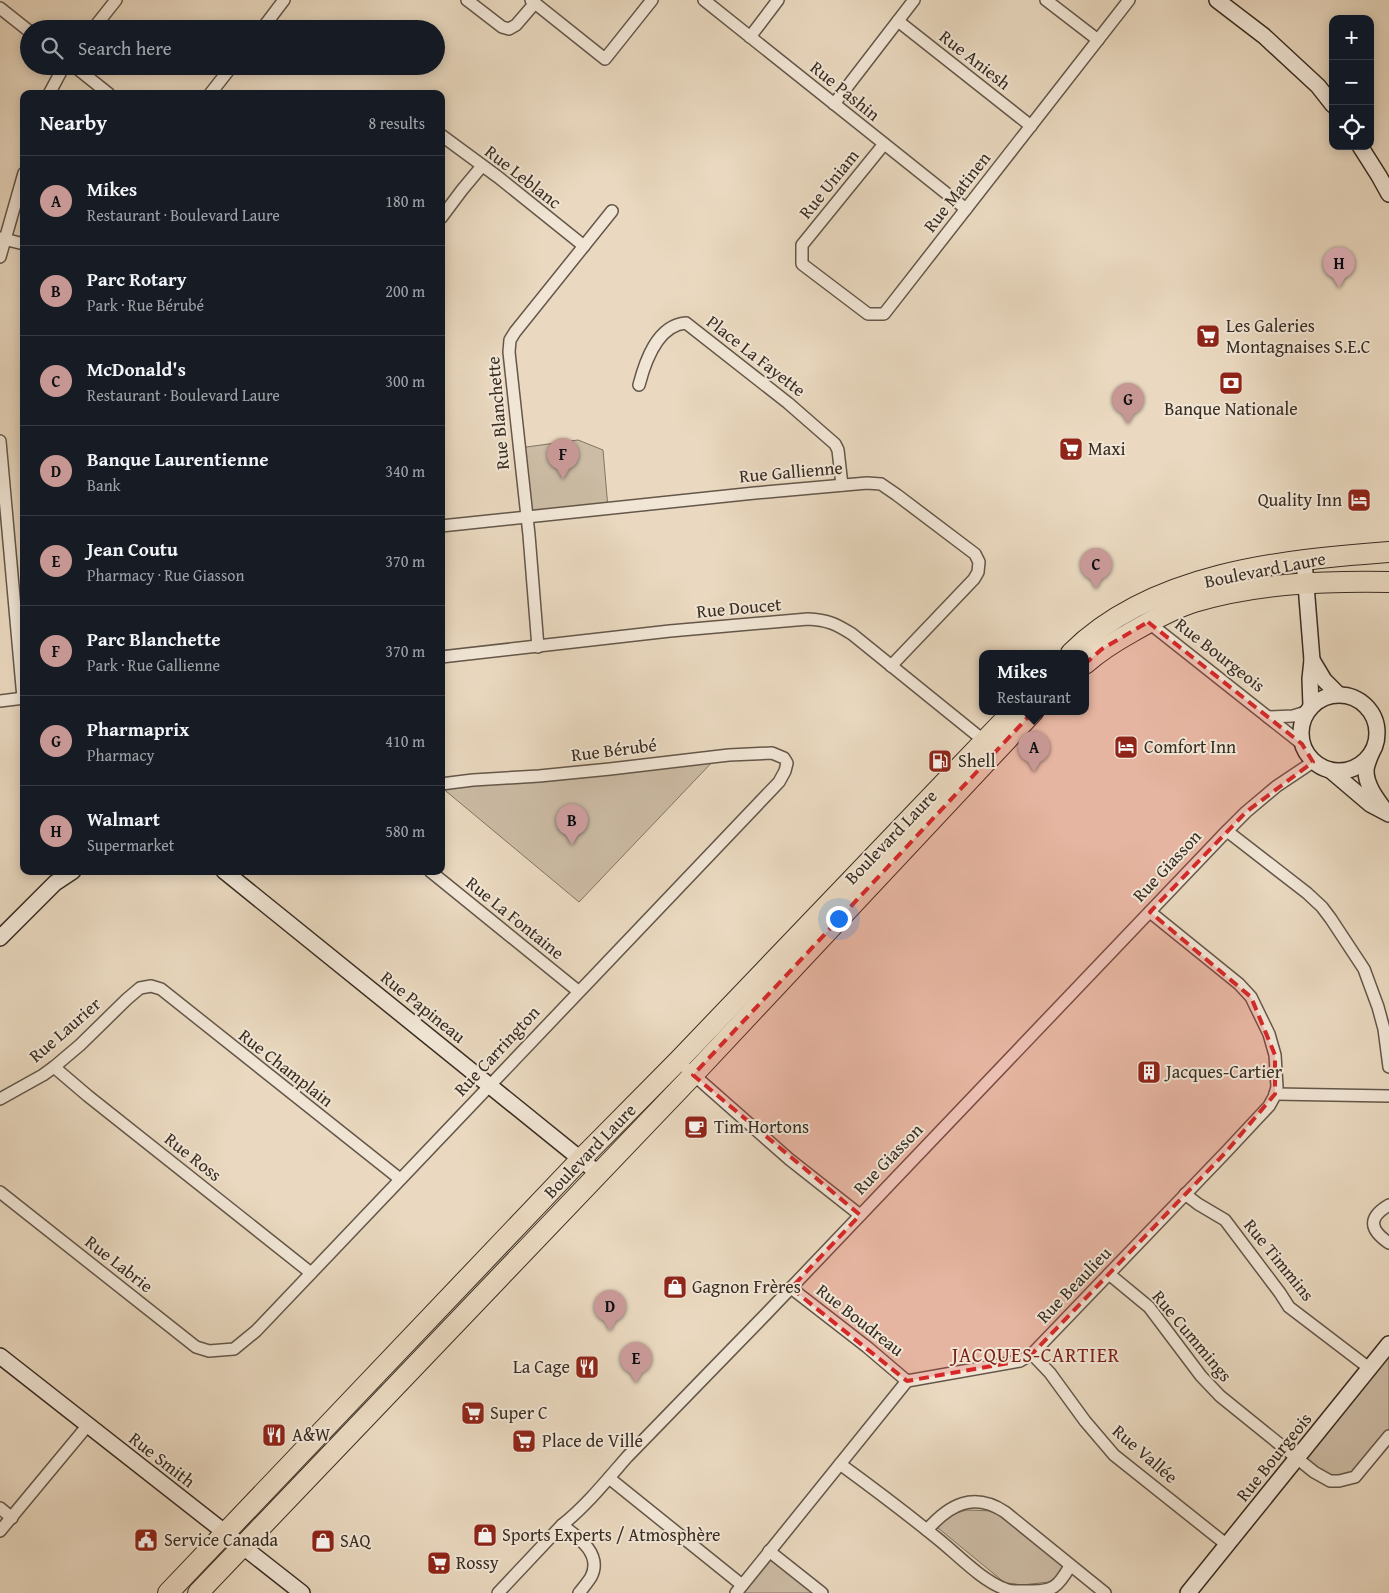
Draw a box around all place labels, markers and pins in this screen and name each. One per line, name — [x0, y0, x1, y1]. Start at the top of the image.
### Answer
pin: H — [1323, 247, 1355, 288]
place label: Les Galeries Montagnaises S.E.C — [1226, 312, 1371, 360]
supermarket icon: Les Galeries Montagnaises S.E.C — [1195, 323, 1221, 349]
bank icon: Banque Nationale — [1218, 370, 1244, 396]
pin: G — [1112, 383, 1144, 424]
place label: Banque Nationale — [1164, 395, 1298, 422]
place label: Maxi — [1088, 435, 1126, 462]
supermarket icon: Maxi — [1058, 436, 1084, 462]
pin: F — [547, 438, 579, 479]
place label: Quality Inn — [1258, 486, 1342, 513]
hotel icon: Quality Inn — [1346, 487, 1372, 513]
pin: C — [1080, 548, 1112, 589]
pin: A — [1018, 731, 1050, 772]
place label: Comfort Inn — [1144, 733, 1236, 760]
hotel icon: Comfort Inn — [1113, 734, 1139, 760]
place label: Shell — [958, 747, 995, 774]
fuel station icon: Shell — [927, 748, 953, 774]
pin: B — [556, 804, 588, 845]
place label: Jacques-Cartier — [1164, 1058, 1283, 1085]
building icon: Jacques-Cartier — [1136, 1059, 1162, 1085]
place label: Tim Hortons — [714, 1113, 809, 1140]
cafe icon: Tim Hortons — [683, 1114, 709, 1140]
place label: Gagnon Frères — [692, 1273, 801, 1300]
shop icon: Gagnon Frères — [662, 1274, 688, 1300]
pin: D — [594, 1290, 626, 1331]
pin: E — [620, 1342, 652, 1383]
place label: La Cage — [513, 1353, 570, 1380]
restaurant icon: La Cage — [574, 1354, 600, 1380]
place label: Super C — [490, 1399, 548, 1426]
supermarket icon: Super C — [460, 1400, 486, 1426]
place label: A&W — [292, 1421, 331, 1448]
restaurant icon: A&W — [261, 1422, 287, 1448]
place label: Place de Ville — [542, 1427, 643, 1454]
supermarket icon: Place de Ville — [511, 1428, 537, 1454]
place label: Sports Experts / Atmosphère — [502, 1521, 721, 1548]
shop icon: Sports Experts / Atmosphère — [472, 1522, 498, 1548]
place label: Service Canada — [164, 1526, 279, 1553]
public building icon: Service Canada — [133, 1527, 159, 1553]
place label: SAQ — [340, 1527, 371, 1554]
shop icon: SAQ — [310, 1528, 336, 1554]
place label: Rossy — [456, 1549, 499, 1576]
supermarket icon: Rossy — [426, 1550, 452, 1576]

